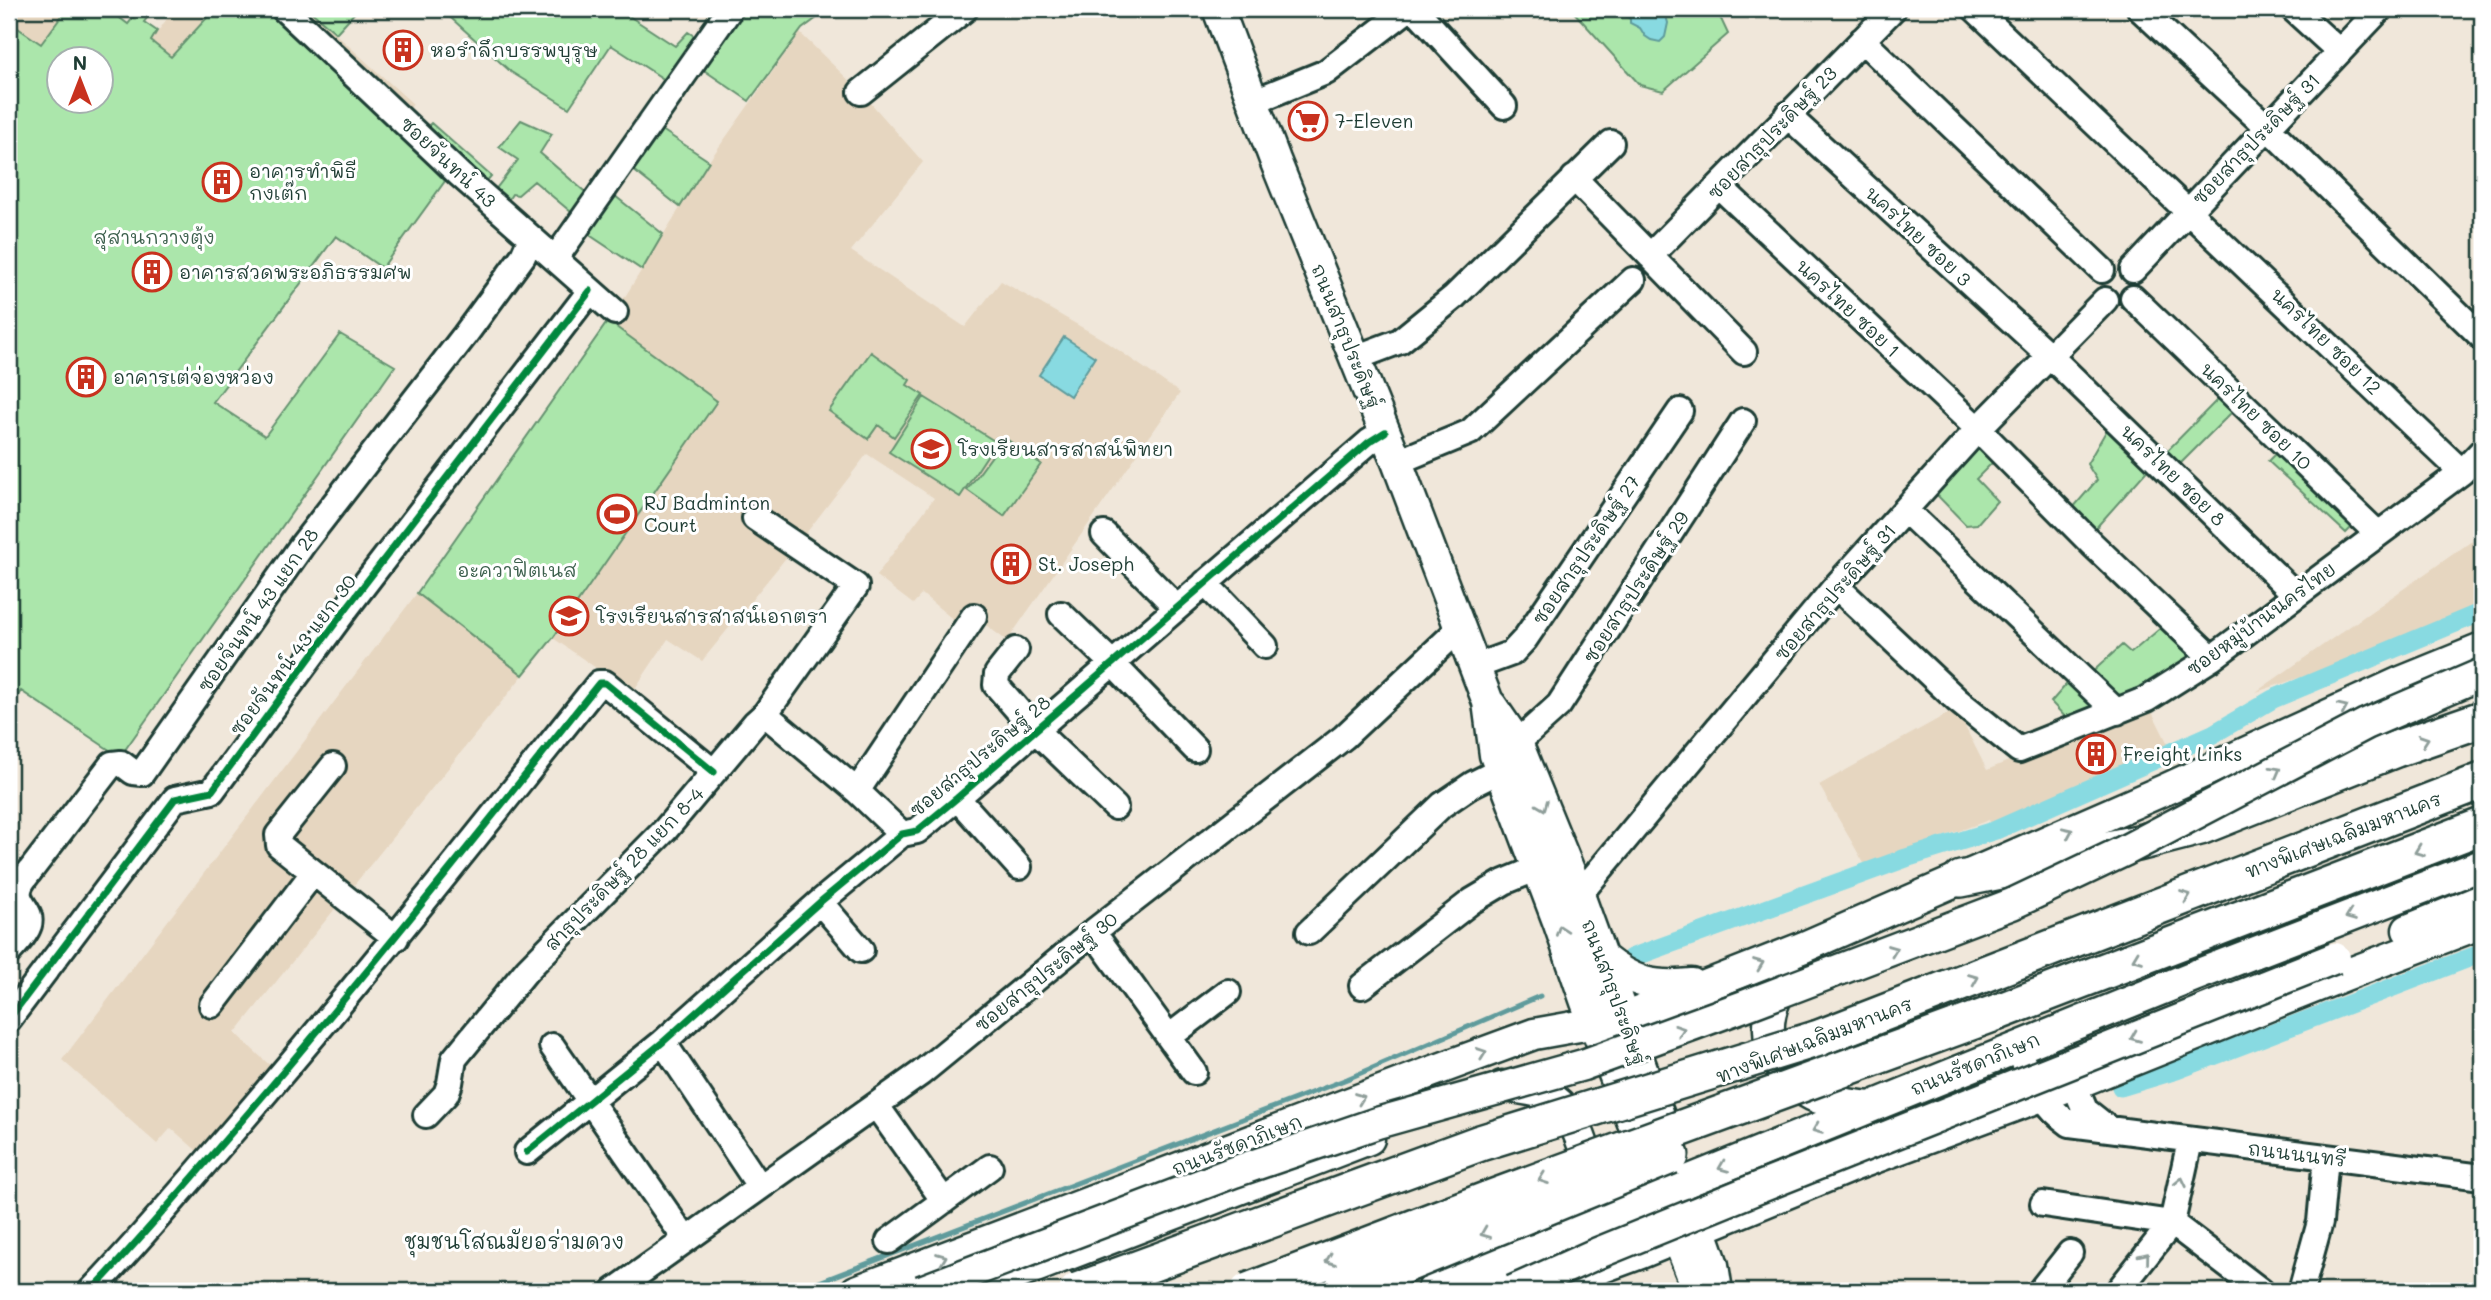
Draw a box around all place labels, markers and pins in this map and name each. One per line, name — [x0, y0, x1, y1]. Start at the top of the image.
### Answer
building icon: หอรำลึกบรรพบุรุษ — [382, 29, 424, 71]
place label: หอรำลึกบรรพบุรุษ — [430, 37, 598, 64]
supermarket icon: 7-Eleven — [1287, 100, 1329, 142]
place label: 7-Eleven — [1335, 108, 1413, 133]
place label: อาคารทำพิธี กงเต๊ก — [249, 158, 357, 205]
building icon: อาคารทำพิธี กงเต๊ก — [201, 161, 243, 203]
building icon: อาคารสวดพระอภิธรรมศพ — [131, 251, 173, 293]
place label: อาคารสวดพระอภิธรรมศพ — [179, 259, 412, 284]
building icon: อาคารเต่จ่องหว่อง — [65, 356, 107, 398]
place label: อาคารเต่จ่องหว่อง — [113, 364, 274, 389]
school or university icon: โรงเรียนสารสาสน์พิทยา — [910, 428, 952, 470]
place label: โรงเรียนสารสาสน์พิทยา — [957, 436, 1173, 461]
place label: RJ Badminton Court — [644, 490, 770, 537]
sports icon: RJ Badminton Court — [596, 493, 638, 535]
building icon: St. Joseph — [990, 543, 1032, 585]
place label: St. Joseph — [1038, 551, 1134, 576]
school or university icon: โรงเรียนสารสาสน์เอกตรา — [548, 595, 590, 637]
place label: โรงเรียนสารสาสน์เอกตรา — [595, 603, 828, 628]
building icon: Freight Links — [2075, 733, 2117, 775]
place label: Freight Links — [2123, 741, 2243, 766]

